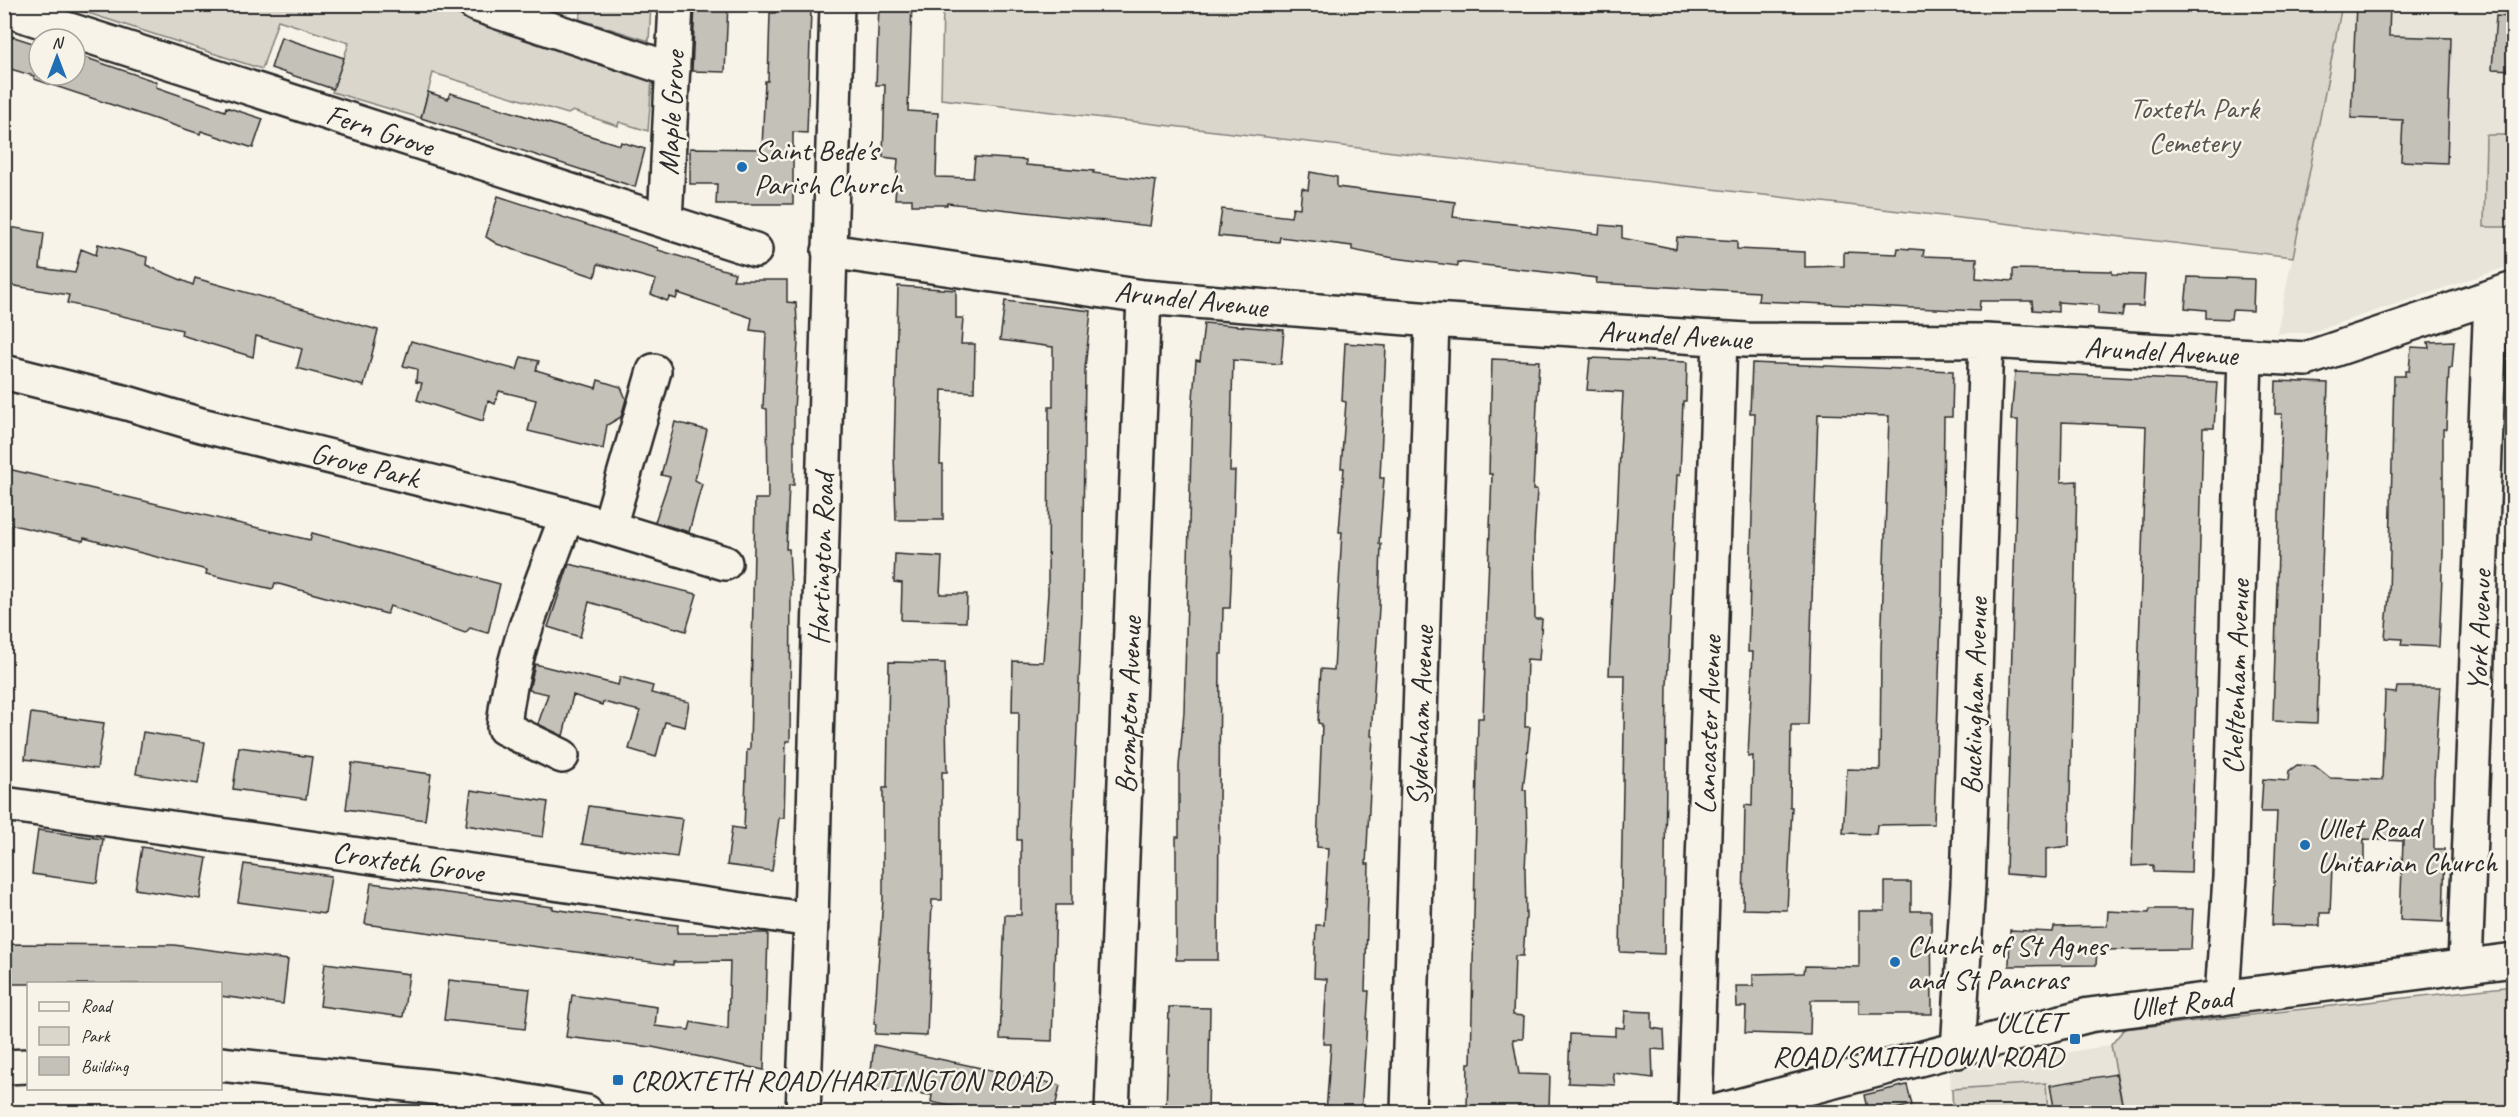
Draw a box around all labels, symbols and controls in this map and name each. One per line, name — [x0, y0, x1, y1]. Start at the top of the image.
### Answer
north arrow — [27, 27, 87, 87]
text: N — [52, 33, 65, 53]
street label: Maple Grove — [649, 48, 693, 176]
park label: Toxteth Park Cemetery — [2129, 89, 2261, 161]
street label: Fern Grove — [322, 95, 441, 166]
place label: Saint Bede's Parish Church — [754, 131, 905, 203]
marker: Saint Bede's Parish Church — [735, 160, 749, 174]
street label: Arundel Avenue — [1113, 272, 1271, 326]
street label: Arundel Avenue — [1598, 312, 1755, 358]
street label: Arundel Avenue — [2084, 328, 2241, 374]
street label: Grove Park — [307, 433, 425, 497]
street label: Hartington Road — [799, 468, 843, 646]
street label: York Avenue — [2458, 567, 2500, 693]
street label: Cheltenham Avenue — [2214, 577, 2258, 775]
street label: Buckingham Avenue — [1952, 595, 1997, 795]
street label: Brompton Avenue — [1106, 614, 1150, 794]
street label: Sydenham Avenue — [1398, 623, 1442, 806]
street label: Lancaster Avenue — [1686, 633, 1730, 815]
place label: Ullet Road Unitarian Church — [2317, 809, 2498, 881]
street label: Croxteth Grove — [330, 833, 488, 892]
marker: Ullet Road Unitarian Church — [2298, 838, 2312, 852]
place label: Church of St Agnes and St Pancras — [1907, 926, 2110, 998]
marker: Church of St Agnes and St Pancras — [1888, 955, 1902, 969]
street label: Ullet Road — [2128, 977, 2239, 1028]
legend — [27, 982, 222, 1090]
text: Road — [81, 995, 114, 1017]
place label: ULLET ROAD/SMITHDOWN ROAD — [1772, 1003, 2070, 1075]
text: Park — [81, 1025, 111, 1047]
marker: ULLET ROAD/SMITHDOWN ROAD — [2068, 1032, 2082, 1046]
text: Building — [81, 1055, 130, 1077]
place label: CROXTETH ROAD/HARTINGTON ROAD — [630, 1061, 1053, 1099]
marker: CROXTETH ROAD/HARTINGTON ROAD — [611, 1073, 625, 1087]

